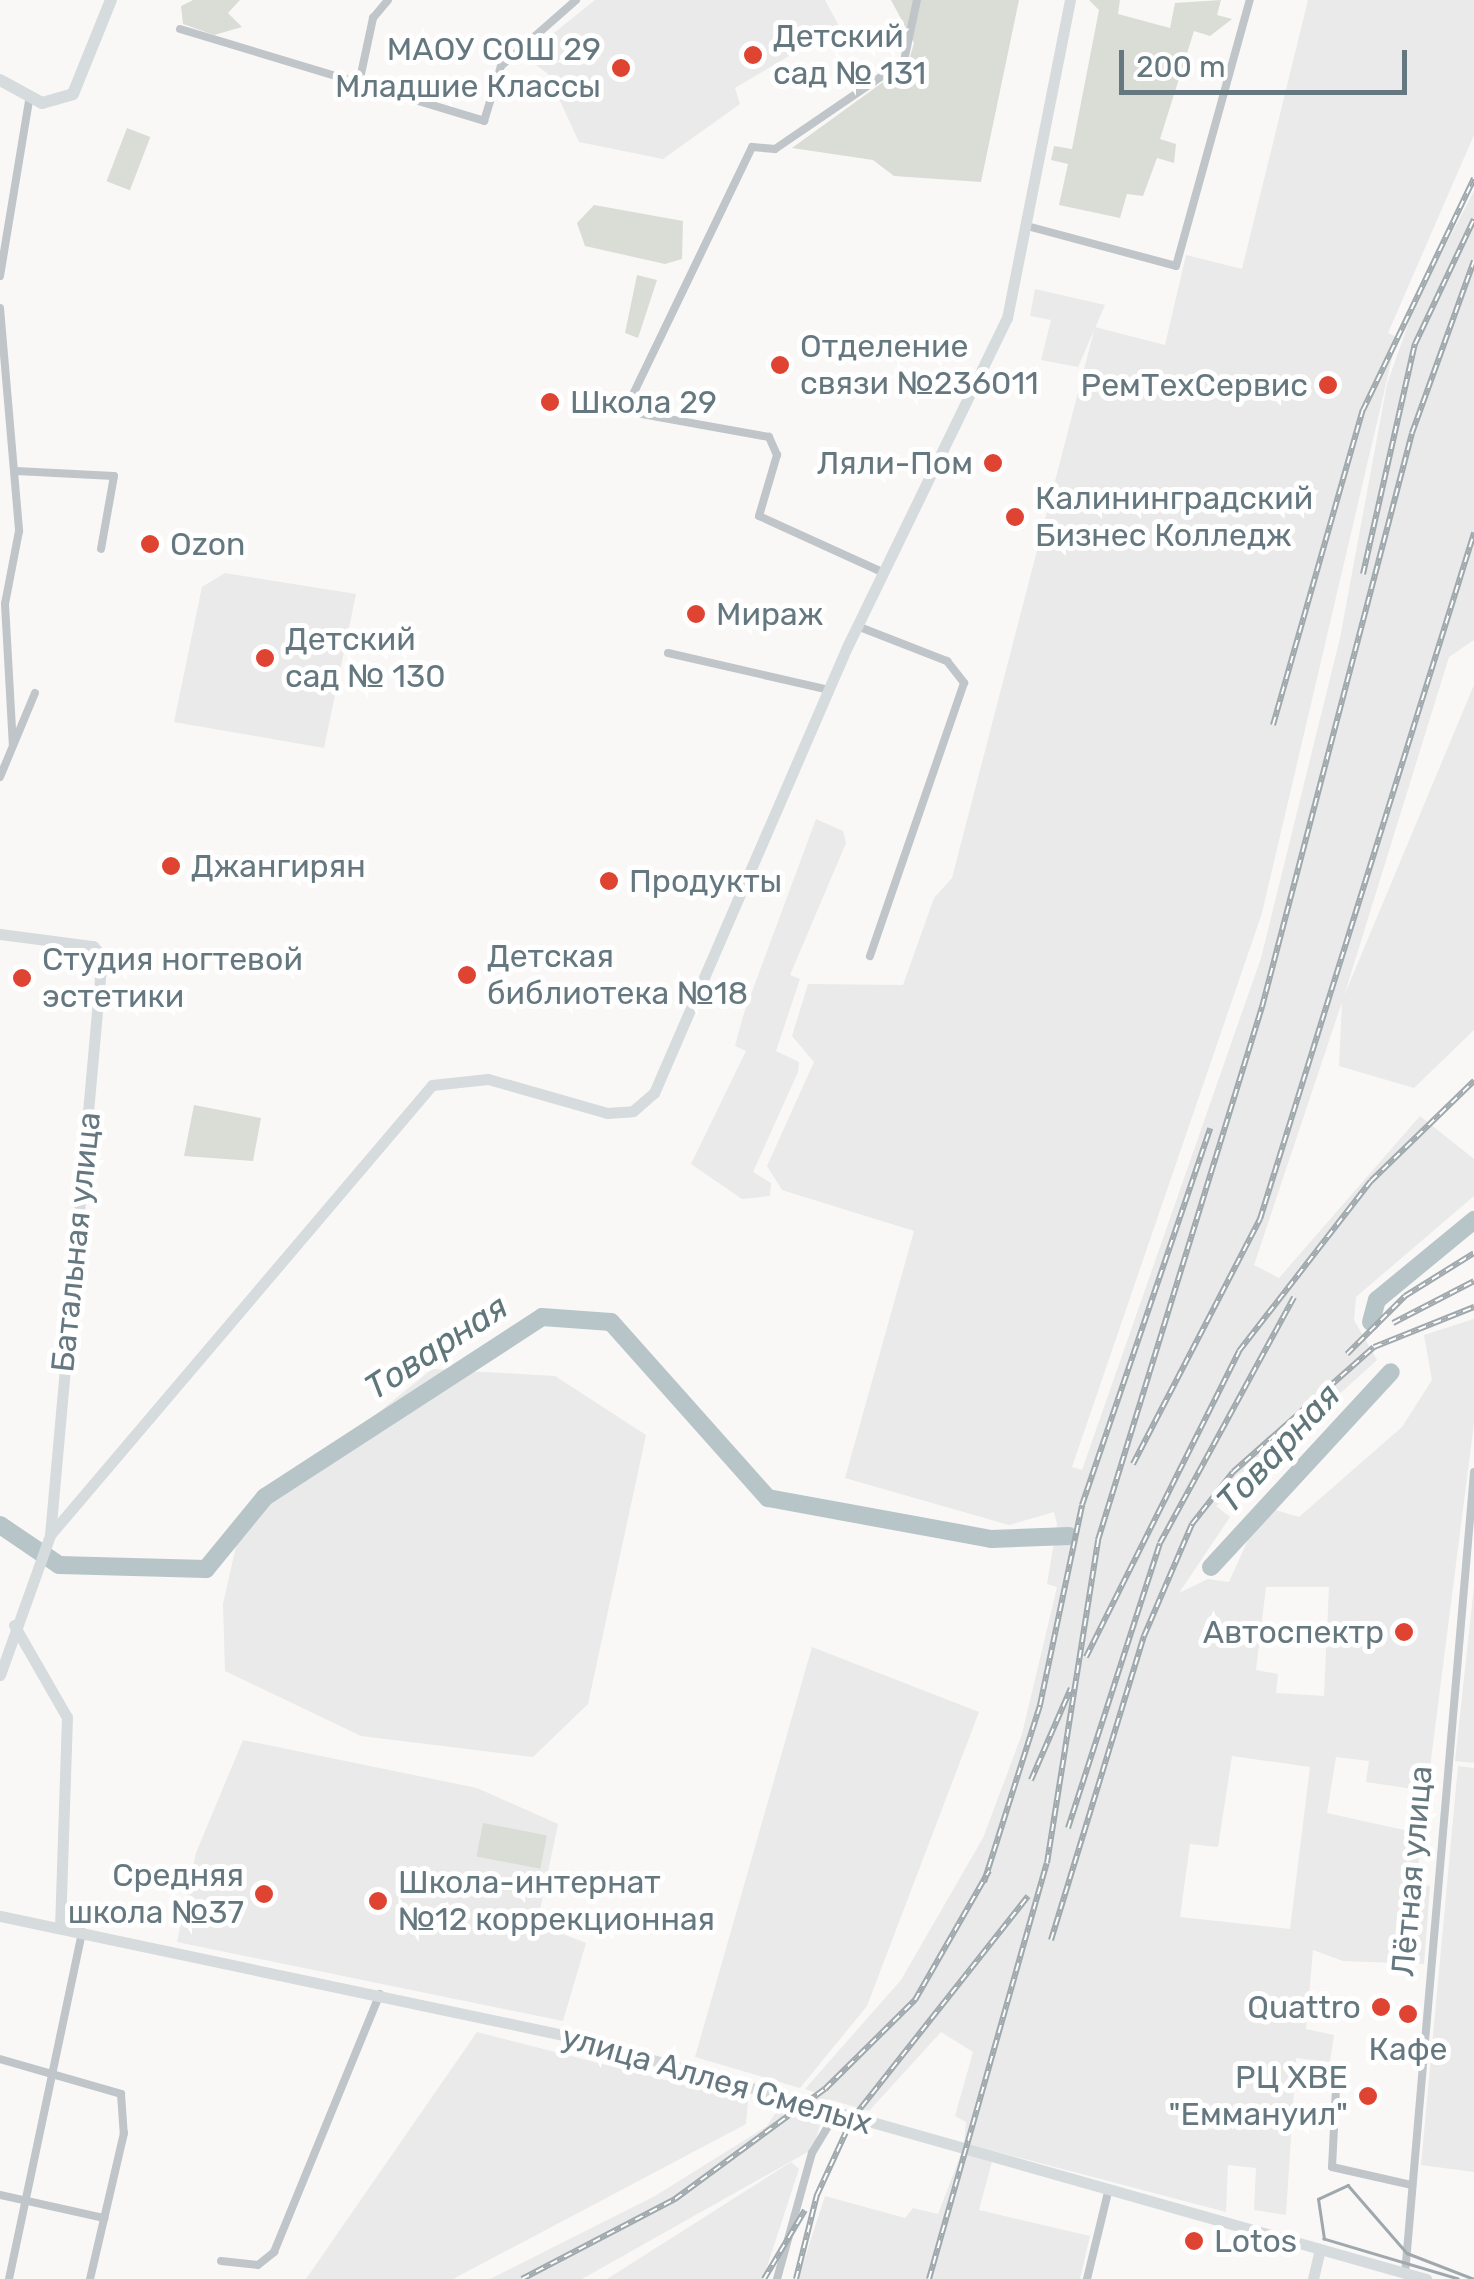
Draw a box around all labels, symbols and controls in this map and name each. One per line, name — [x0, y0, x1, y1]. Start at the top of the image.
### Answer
place label: Детский сад № 131 — [773, 18, 926, 93]
scale bar — [1124, 30, 1412, 92]
place label: МАОУ СОШ 29 Младшие Классы — [335, 31, 601, 106]
marker: Детский сад № 131 — [742, 44, 764, 66]
text: 200 m — [1136, 49, 1226, 85]
marker: МАОУ СОШ 29 Младшие Классы — [610, 57, 632, 79]
place label: Отделение связи №236011 — [800, 328, 1039, 403]
marker: Отделение связи №236011 — [769, 354, 791, 376]
place label: РемТехСервис — [1081, 366, 1308, 404]
marker: РемТехСервис — [1317, 374, 1339, 396]
place label: Школа 29 — [570, 383, 717, 421]
marker: Школа 29 — [539, 391, 561, 413]
place label: Ляли-Пом — [817, 444, 973, 482]
marker: Ляли-Пом — [982, 452, 1004, 474]
place label: Калининградский Бизнес Колледж — [1035, 480, 1313, 555]
marker: Калининградский Бизнес Колледж — [1004, 506, 1026, 528]
place label: Ozon — [170, 525, 246, 563]
marker: Ozon — [139, 533, 161, 555]
place label: Мираж — [716, 595, 823, 633]
marker: Мираж — [685, 603, 707, 625]
place label: Детский сад № 130 — [285, 621, 445, 696]
marker: Детский сад № 130 — [254, 647, 276, 669]
place label: Джангирян — [191, 847, 366, 885]
marker: Джангирян — [160, 855, 182, 877]
place label: Продукты — [629, 862, 782, 900]
marker: Продукты — [598, 870, 620, 892]
place label: Детская библиотека №18 — [487, 938, 748, 1013]
place label: Студия ногтевой эстетики — [42, 941, 303, 1016]
marker: Детская библиотека №18 — [456, 964, 478, 986]
marker: Студия ногтевой эстетики — [11, 967, 33, 989]
street label: Батальная улица — [43, 1110, 109, 1374]
water label: Товарная — [357, 1285, 515, 1409]
water label: Товарная — [1207, 1374, 1349, 1522]
place label: Автоспектр — [1203, 1613, 1384, 1651]
marker: Автоспектр — [1393, 1621, 1415, 1643]
street label: Лётная улица — [1384, 1764, 1440, 1978]
place label: Средняя школа №37 — [68, 1857, 244, 1932]
place label: Школа-интернат №12 коррекционная — [398, 1864, 715, 1939]
marker: Средняя школа №37 — [253, 1883, 275, 1905]
marker: Школа-интернат №12 коррекционная — [367, 1890, 389, 1912]
place label: Quattro — [1247, 1988, 1361, 2026]
marker: Quattro — [1370, 1996, 1392, 2018]
marker: Кафе — [1397, 2003, 1419, 2025]
street label: улица Аллея Смелых — [557, 2017, 877, 2143]
place label: Кафе — [1368, 2030, 1448, 2068]
place label: РЦ ХВЕ "Еммануил" — [1169, 2059, 1348, 2134]
marker: РЦ ХВЕ "Еммануил" — [1357, 2085, 1379, 2107]
place label: Lotos — [1214, 2222, 1297, 2260]
marker: Lotos — [1183, 2230, 1205, 2252]

